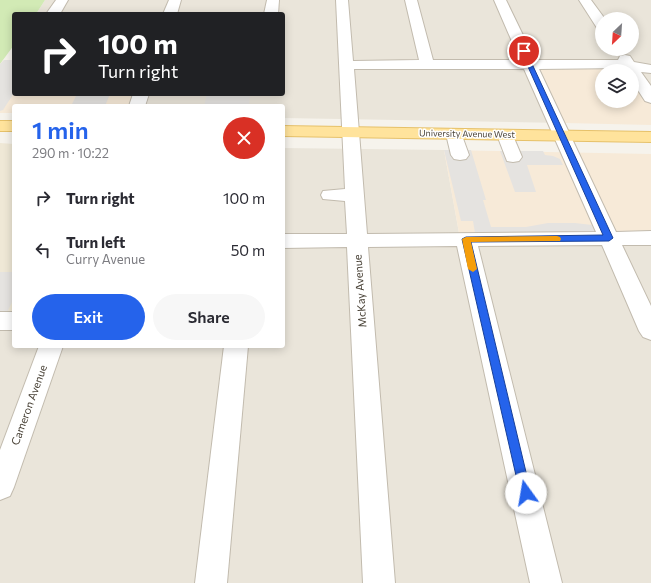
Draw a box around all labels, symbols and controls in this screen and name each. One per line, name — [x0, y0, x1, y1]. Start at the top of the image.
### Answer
north arrow — [595, 12, 639, 56]
map controls — [595, 12, 639, 108]
text: 100 m — [98, 26, 178, 60]
icon: right — [32, 28, 84, 80]
pin — [507, 34, 541, 68]
icon: arrive — [513, 40, 535, 62]
text: Turn right — [98, 60, 178, 82]
button: layers — [595, 64, 639, 108]
text: 1 min — [32, 115, 89, 144]
button: close — [223, 117, 265, 159]
street label: University Avenue West — [419, 127, 515, 140]
text: 290 m · 10:22 — [32, 145, 109, 161]
icon: right — [32, 187, 54, 209]
text: Turn right — [66, 189, 135, 207]
text: 100 m — [223, 189, 265, 207]
text: Turn left — [66, 233, 125, 251]
icon: left — [32, 239, 54, 261]
text: 50 m — [231, 241, 265, 259]
text: Curry Avenue — [66, 251, 145, 267]
street label: McKay Avenue — [350, 254, 369, 328]
button: Exit — [32, 294, 145, 340]
button: Share — [153, 294, 265, 340]
street label: Cameron Avenue — [8, 363, 49, 447]
position arrow — [505, 472, 547, 514]

